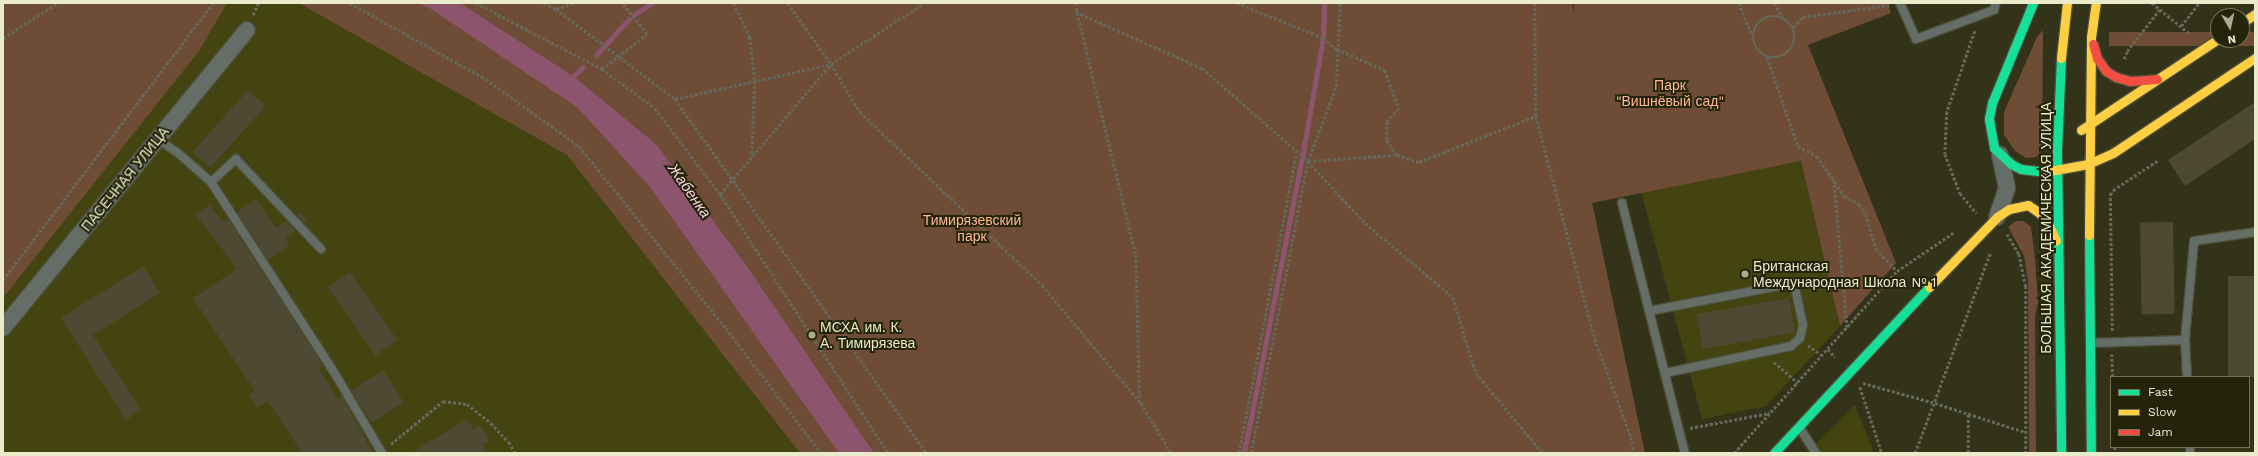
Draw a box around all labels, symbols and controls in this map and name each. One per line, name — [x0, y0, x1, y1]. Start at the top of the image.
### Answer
north arrow — [2210, 8, 2250, 48]
text: N — [2227, 32, 2237, 46]
park label: Парк "Вишнёвый сад" — [1616, 77, 1724, 110]
street label: БОЛЬШАЯ АКАДЕМИЧЕСКАЯ УЛИЦА — [2038, 102, 2054, 354]
street label: ПАСЕЧНАЯ УЛИЦА — [78, 123, 172, 235]
water label: Жабенка — [664, 160, 714, 222]
park label: Тимирязевский парк — [923, 212, 1021, 244]
place label: Британская Международная Школа № 1 — [1753, 258, 1937, 290]
marker: Британская Международная Школа № 1 — [1740, 269, 1750, 279]
place label: МСХА им. К. А. Тимирязева — [820, 319, 915, 352]
marker: МСХА им. К. А. Тимирязева — [807, 330, 817, 340]
legend — [2110, 376, 2250, 448]
text: Fast — [2148, 385, 2173, 399]
text: Slow — [2148, 405, 2176, 419]
text: Jam — [2148, 425, 2173, 439]

